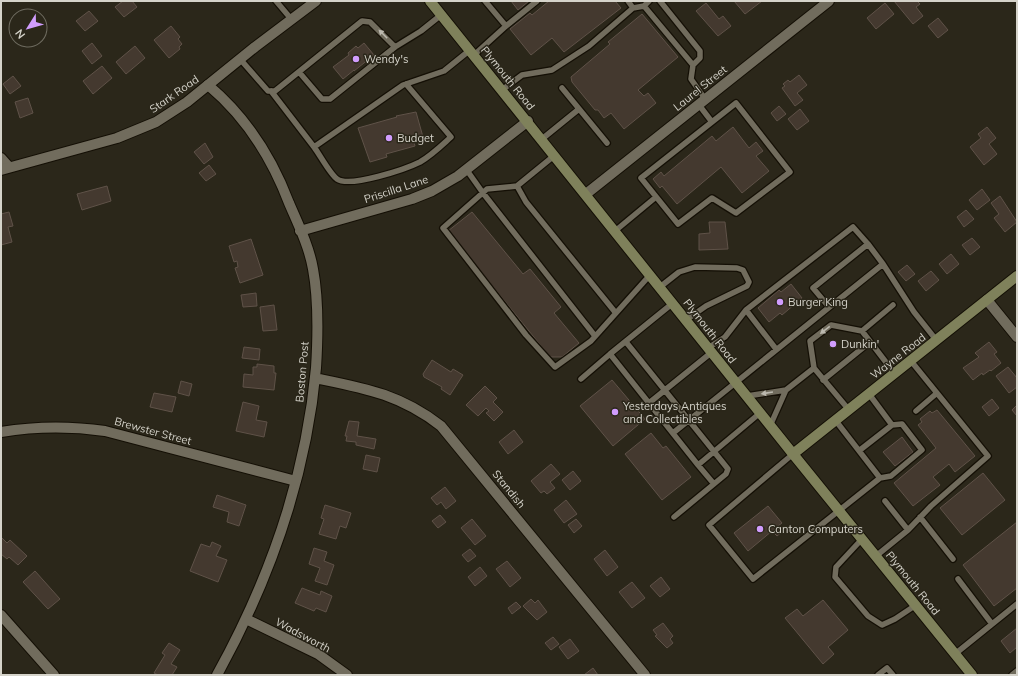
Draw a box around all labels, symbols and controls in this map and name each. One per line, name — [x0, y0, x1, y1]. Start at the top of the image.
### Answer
north arrow — [8, 8, 48, 48]
text: N — [12, 26, 28, 42]
one-way arrow — [378, 29, 388, 39]
street label: Plymouth Road — [478, 43, 538, 113]
place label: Wendy's — [364, 52, 408, 66]
marker: Wendy's — [351, 54, 361, 64]
street label: Laurel Street — [670, 62, 730, 114]
street label: Stark Road — [147, 72, 201, 116]
place label: Budget — [397, 131, 434, 145]
marker: Budget — [384, 133, 394, 143]
street label: Priscilla Lane — [362, 172, 430, 206]
place label: Burger King — [788, 295, 848, 309]
street label: Plymouth Road — [680, 296, 740, 366]
marker: Burger King — [775, 297, 785, 307]
one-way arrow — [820, 326, 831, 334]
street label: Wayne Road — [868, 330, 928, 382]
place label: Dunkin' — [841, 337, 879, 351]
marker: Dunkin' — [828, 339, 838, 349]
street label: Boston Post — [292, 341, 312, 403]
one-way arrow — [761, 390, 773, 396]
place label: Yesterdays Antiques and Collectibles — [622, 399, 727, 426]
marker: Yesterdays Antiques and Collectibles — [610, 407, 620, 417]
street label: Brewster Street — [113, 414, 193, 448]
street label: Standish — [489, 467, 529, 511]
place label: Canton Computers — [768, 522, 863, 536]
marker: Canton Computers — [755, 524, 765, 534]
street label: Plymouth Road — [883, 548, 943, 618]
street label: Wadsworth — [273, 615, 333, 655]

